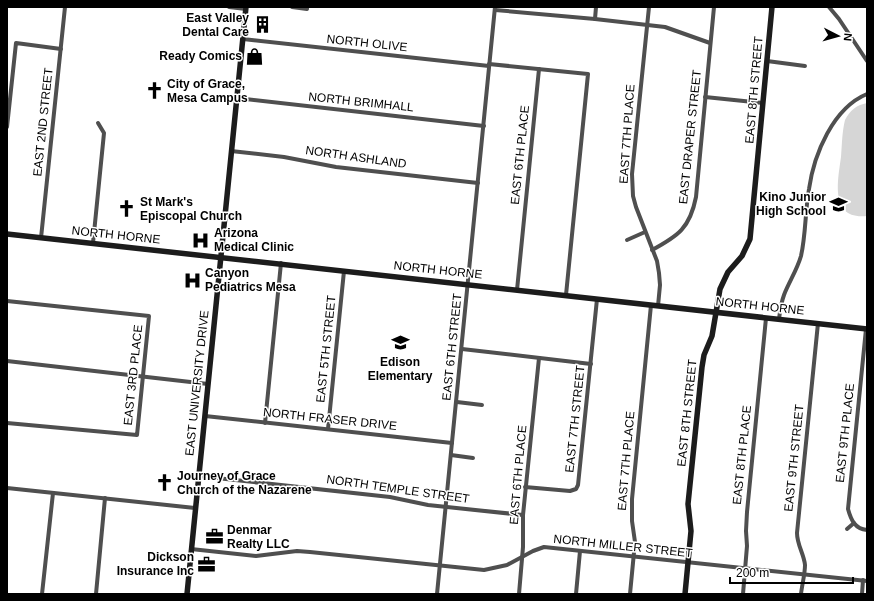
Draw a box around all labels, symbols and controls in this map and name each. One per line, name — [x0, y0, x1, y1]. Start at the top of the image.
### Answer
place label: East Valley Dental Care — [182, 11, 249, 39]
building icon: East Valley Dental Care — [252, 15, 272, 35]
north arrow — [818, 16, 858, 56]
street label: NORTH OLIVE — [326, 32, 408, 54]
text: N — [842, 32, 854, 42]
street label: EAST 8TH STREET — [742, 35, 766, 144]
shop icon: Ready Comics — [245, 46, 265, 66]
place label: Ready Comics — [159, 49, 242, 63]
street label: EAST 2ND STREET — [30, 66, 56, 177]
street label: EAST DRAPER STREET — [676, 68, 704, 205]
place label: City of Grace, Mesa Campus — [167, 77, 248, 105]
church icon: City of Grace, Mesa Campus — [144, 81, 164, 101]
street label: EAST 7TH PLACE — [617, 84, 637, 184]
street label: NORTH BRIMHALL — [308, 90, 415, 115]
street label: EAST 6TH PLACE — [508, 105, 532, 205]
street label: NORTH ASHLAND — [305, 143, 408, 171]
place label: Kino Junior High School — [756, 190, 826, 218]
school or university icon: Kino Junior High School — [829, 194, 849, 214]
place label: St Mark's Episcopal Church — [140, 195, 242, 223]
church icon: St Mark's Episcopal Church — [117, 199, 137, 219]
street label: NORTH HORNE — [71, 223, 161, 247]
place label: Arizona Medical Clinic — [214, 226, 294, 254]
hospital icon: Arizona Medical Clinic — [191, 230, 211, 250]
street label: NORTH HORNE — [393, 258, 483, 282]
place label: Canyon Pediatrics Mesa — [205, 266, 296, 294]
hospital icon: Canyon Pediatrics Mesa — [182, 270, 202, 290]
street label: EAST 6TH STREET — [439, 292, 465, 401]
street label: EAST 5TH STREET — [313, 294, 339, 403]
street label: NORTH HORNE — [715, 294, 805, 318]
street label: EAST UNIVERSITY DRIVE — [182, 310, 212, 456]
street label: EAST 3RD PLACE — [121, 324, 145, 426]
school or university icon: Edison Elementary — [390, 333, 410, 353]
place label: Edison Elementary — [368, 355, 433, 383]
street label: EAST 8TH STREET — [674, 358, 700, 467]
street label: EAST 7TH STREET — [562, 364, 588, 473]
street label: EAST 9TH PLACE — [833, 383, 857, 483]
street label: EAST 9TH STREET — [781, 403, 807, 512]
street label: NORTH FRASER DRIVE — [262, 405, 398, 433]
street label: EAST 8TH PLACE — [730, 405, 754, 505]
street label: EAST 7TH PLACE — [615, 411, 637, 511]
street label: EAST 6TH PLACE — [507, 425, 529, 525]
place label: Journey of Grace Church of the Nazarene — [177, 469, 312, 497]
street label: NORTH TEMPLE STREET — [326, 472, 471, 506]
church icon: Journey of Grace Church of the Nazarene — [154, 473, 174, 493]
place label: Denmar Realty LLC — [227, 523, 290, 551]
office icon: Denmar Realty LLC — [204, 527, 224, 547]
street label: NORTH MILLER STREET — [553, 532, 694, 560]
place label: Dickson Insurance Inc — [117, 550, 194, 578]
office icon: Dickson Insurance Inc — [197, 554, 217, 574]
scale bar — [730, 559, 853, 585]
text: 200 m — [736, 566, 769, 580]

